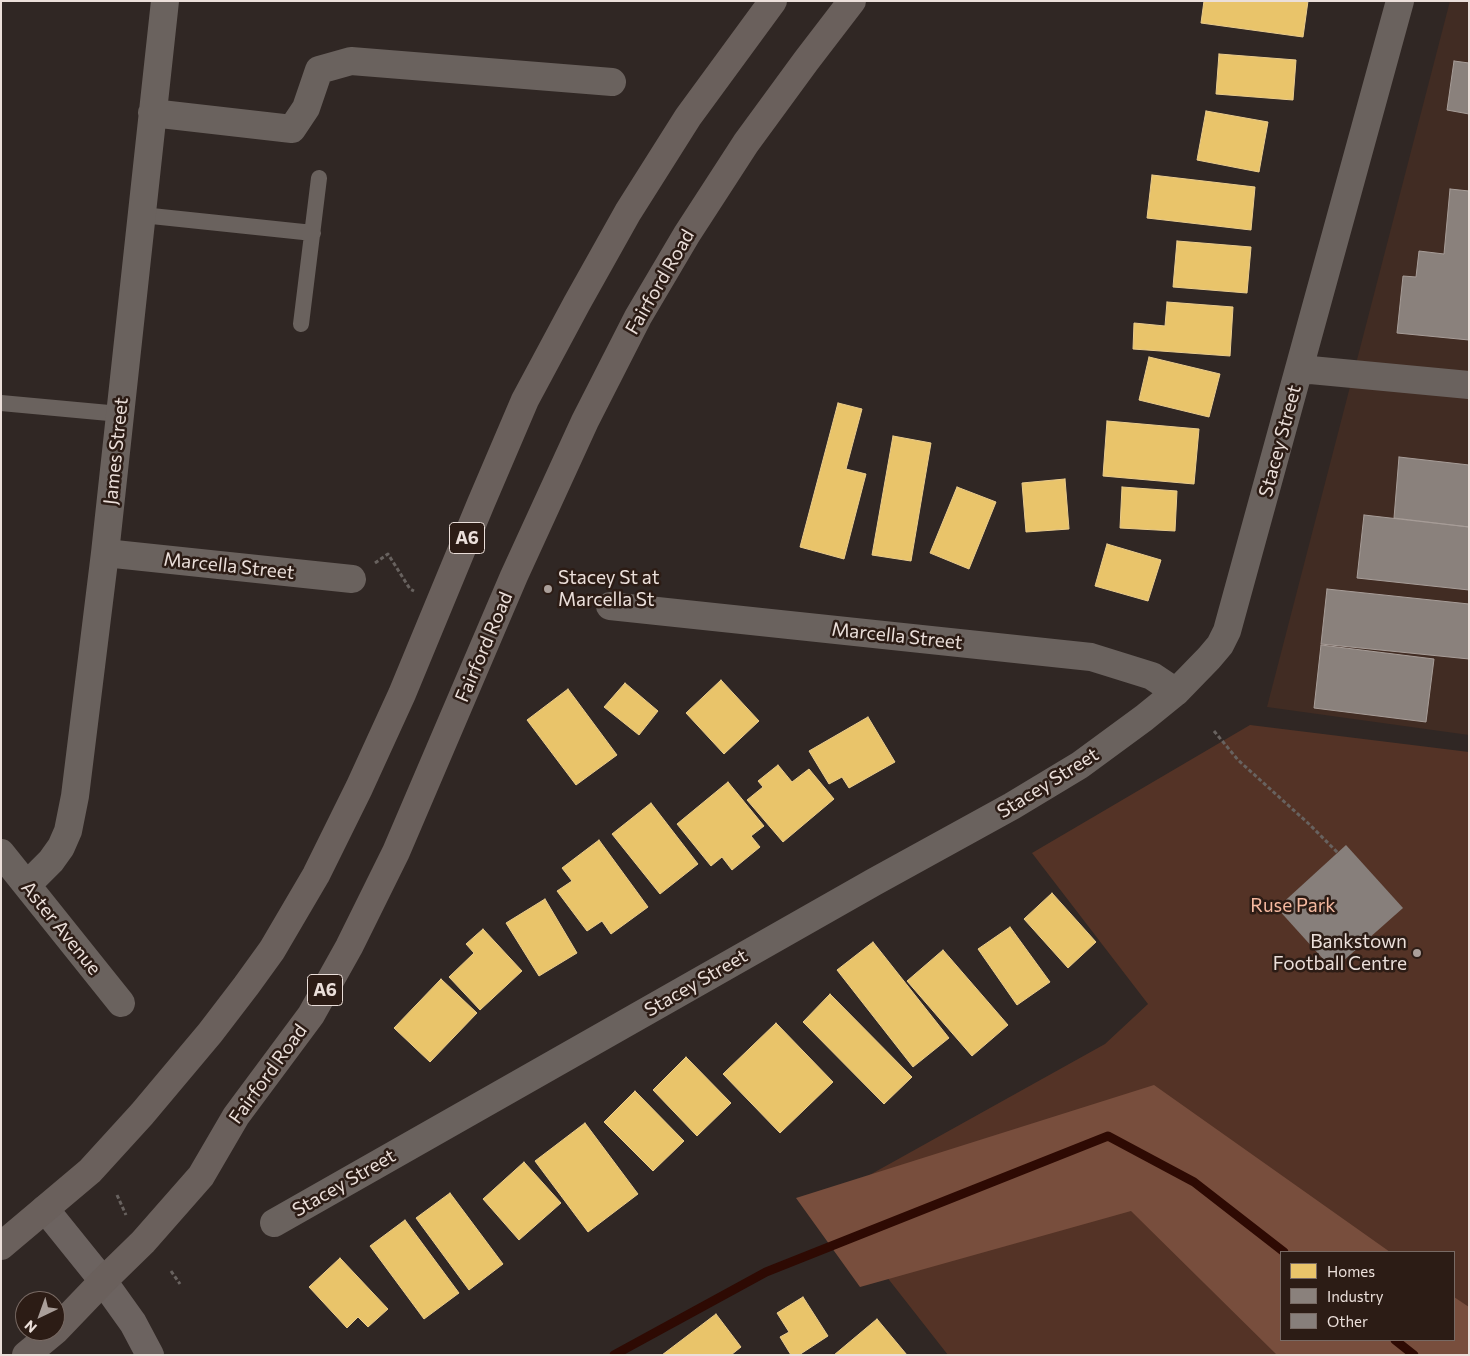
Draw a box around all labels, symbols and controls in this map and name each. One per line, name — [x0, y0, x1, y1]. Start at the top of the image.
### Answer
street label: Fairford Road — [621, 225, 699, 339]
street label: Stacey Street — [1254, 382, 1306, 500]
street label: James Street — [99, 396, 133, 506]
road number: A6 — [450, 522, 484, 554]
street label: Marcella Street — [162, 548, 296, 584]
place label: Stacey St at Marcella St — [558, 567, 659, 611]
marker: Stacey St at Marcella St — [542, 583, 554, 595]
street label: Fairford Road — [451, 588, 517, 706]
street label: Marcella Street — [830, 618, 964, 654]
street label: Stacey Street — [993, 743, 1103, 823]
street label: Aster Avenue — [16, 877, 106, 979]
park label: Ruse Park — [1250, 895, 1336, 917]
place label: Bankstown Football Centre — [1273, 931, 1407, 975]
street label: Stacey Street — [640, 944, 752, 1022]
marker: Bankstown Football Centre — [1411, 947, 1423, 959]
road number: A6 — [308, 974, 342, 1006]
street label: Fairford Road — [224, 1020, 312, 1128]
street label: Stacey Street — [288, 1144, 400, 1222]
legend — [1280, 1251, 1455, 1341]
text: Homes — [1327, 1262, 1375, 1280]
text: Industry — [1327, 1287, 1384, 1305]
north arrow — [15, 1291, 65, 1341]
text: Other — [1327, 1312, 1368, 1330]
text: N — [21, 1317, 40, 1337]

